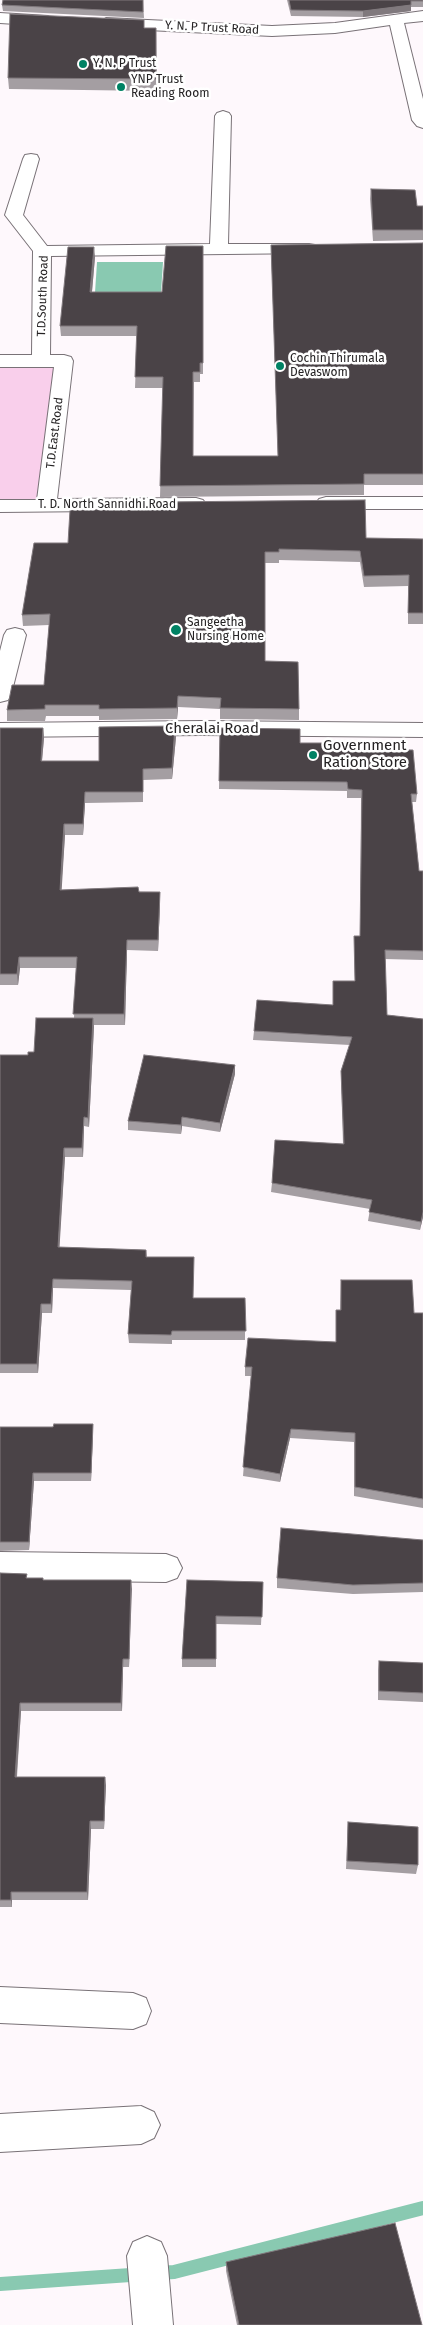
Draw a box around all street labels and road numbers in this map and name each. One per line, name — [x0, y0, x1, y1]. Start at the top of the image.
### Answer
street label: Y. N. P Trust Road — [165, 18, 259, 38]
street label: T.D.South Road — [34, 255, 52, 337]
street label: T.D.East.Road — [43, 396, 67, 470]
street label: T. D. North Sannidhi.Road — [38, 498, 176, 512]
street label: Cheralai Road — [165, 720, 259, 738]

